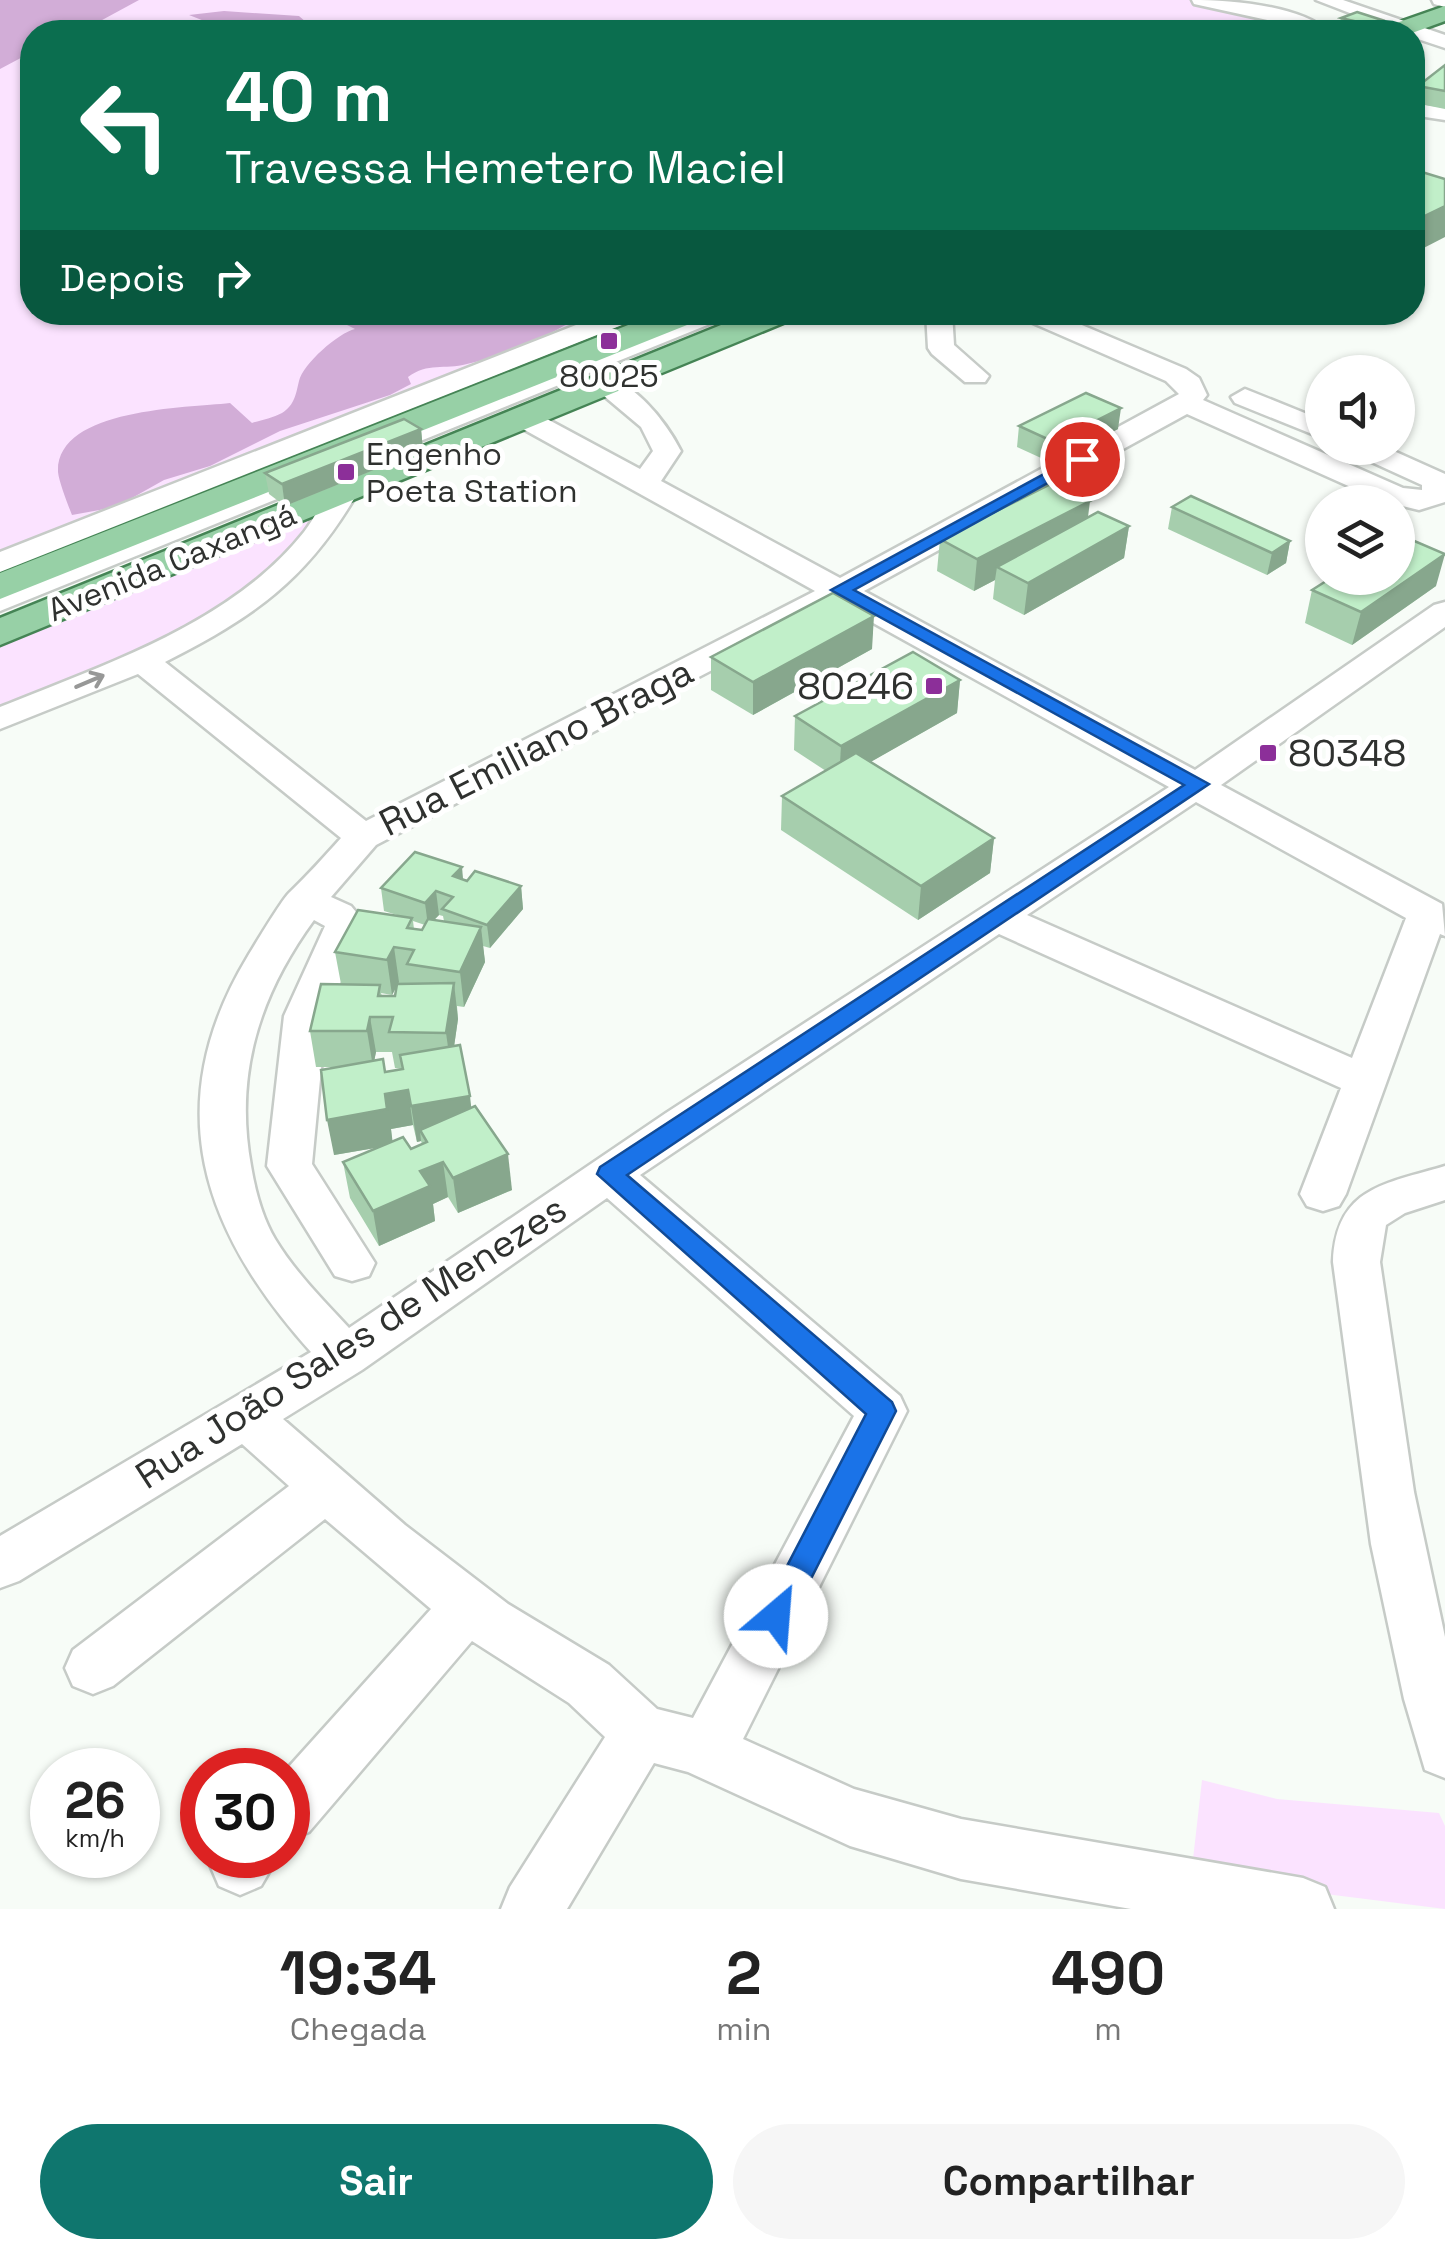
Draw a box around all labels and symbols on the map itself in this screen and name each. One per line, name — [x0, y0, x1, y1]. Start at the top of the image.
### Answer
marker: 80025 — [598, 330, 620, 352]
place label: 80025 — [559, 356, 659, 396]
pin — [1040, 417, 1125, 502]
place label: Engenho Poeta Station — [366, 434, 578, 511]
marker: Engenho Poeta Station — [335, 461, 357, 483]
street label: Avenida Caxangá — [42, 494, 302, 630]
street label: Rua Emiliano Braga — [371, 647, 701, 847]
place label: 80246 — [797, 662, 914, 710]
one-way arrow — [74, 671, 105, 689]
marker: 80246 — [923, 675, 945, 697]
place label: 80348 — [1288, 729, 1406, 777]
marker: 80348 — [1257, 742, 1279, 764]
street label: Rua João Sales de Menezes — [127, 1185, 575, 1499]
position arrow — [724, 1564, 828, 1668]
speed limit sign: 30 — [180, 1748, 310, 1878]

